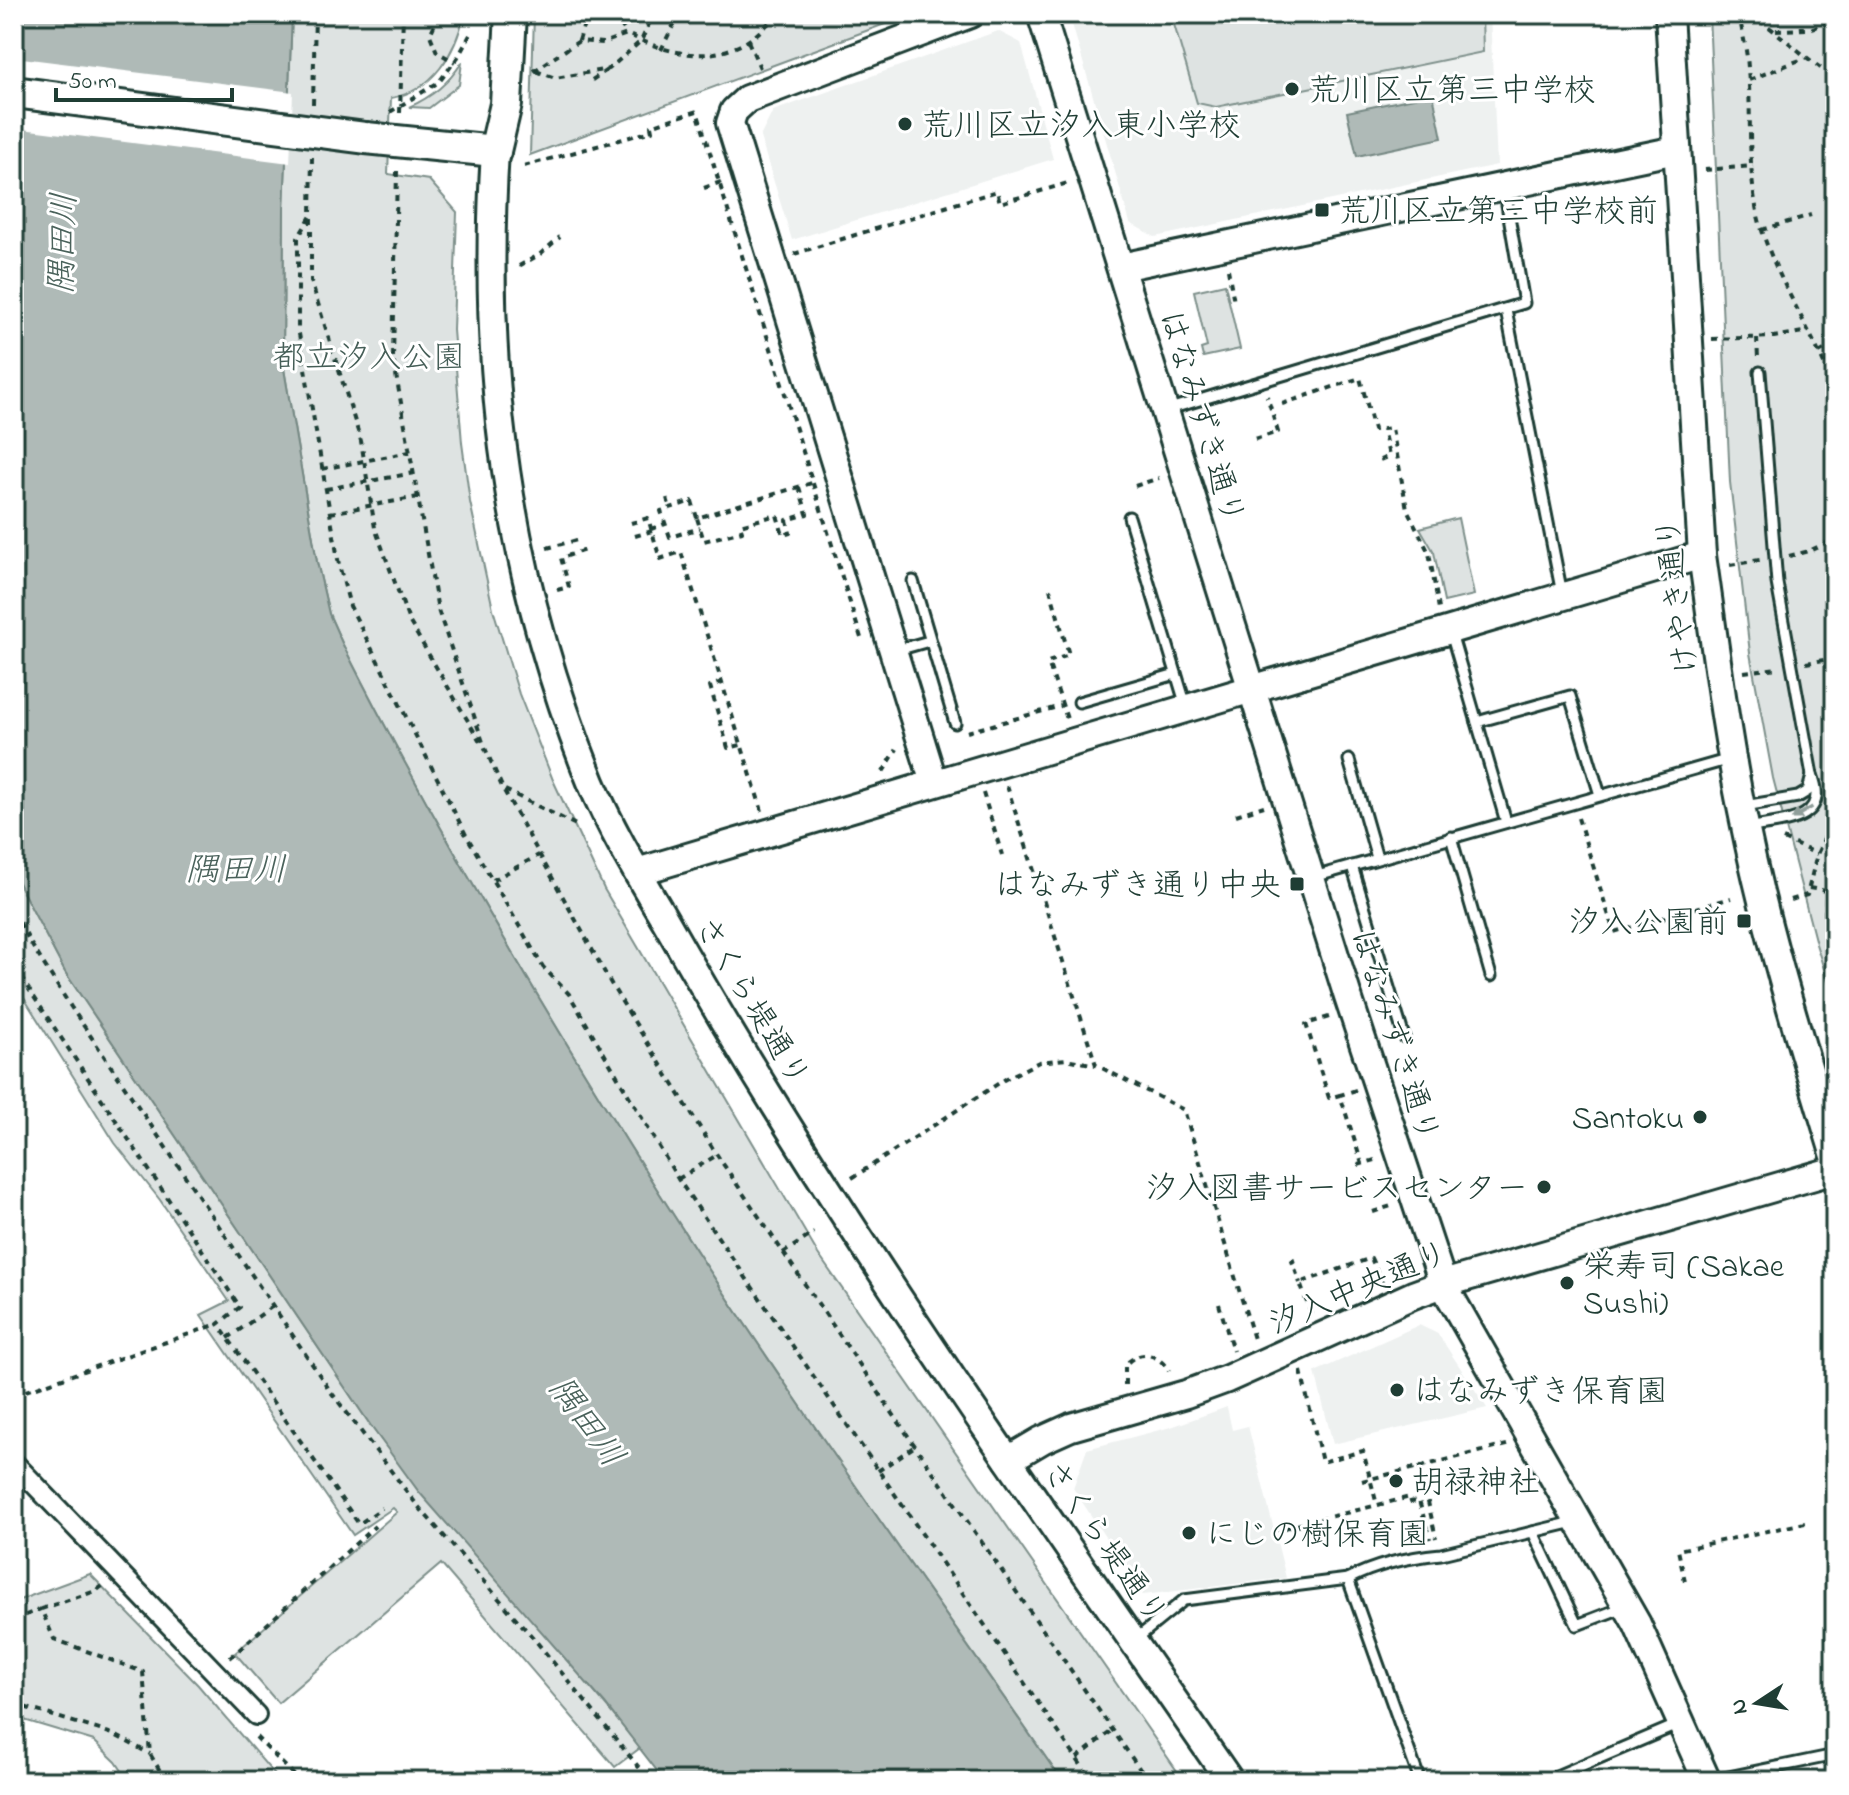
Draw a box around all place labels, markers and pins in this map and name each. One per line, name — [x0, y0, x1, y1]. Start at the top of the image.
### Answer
place label: 荒川区立第三中学校 — [1308, 69, 1596, 116]
marker: 荒川区立第三中学校 — [1283, 80, 1301, 98]
place label: 荒川区立汐入東小学校 — [921, 104, 1241, 151]
marker: 荒川区立汐入東小学校 — [896, 115, 914, 133]
place label: 荒川区立第三中学校前 — [1338, 190, 1658, 237]
marker: 荒川区立第三中学校前 — [1313, 201, 1331, 219]
place label: はなみずき通り中央 — [994, 864, 1281, 911]
marker: はなみずき通り中央 — [1288, 875, 1306, 893]
place label: 汐入公園前 — [1568, 901, 1728, 948]
marker: 汐入公園前 — [1735, 912, 1753, 930]
place label: Santoku — [1572, 1097, 1684, 1144]
marker: Santoku — [1691, 1108, 1709, 1126]
place label: 汐入図書サービスセンター — [1145, 1167, 1528, 1214]
marker: 汐入図書サービスセンター — [1535, 1178, 1553, 1196]
place label: 栄寿司 (Sakae Sushi) — [1583, 1245, 1785, 1329]
marker: 栄寿司 (Sakae Sushi) — [1558, 1274, 1576, 1292]
place label: はなみずき保育園 — [1413, 1370, 1668, 1417]
marker: はなみずき保育園 — [1388, 1381, 1406, 1399]
place label: 胡禄神社 — [1412, 1461, 1540, 1508]
marker: 胡禄神社 — [1387, 1472, 1405, 1490]
place label: にじの樹保育園 — [1205, 1513, 1429, 1560]
marker: にじの樹保育園 — [1180, 1524, 1198, 1542]

